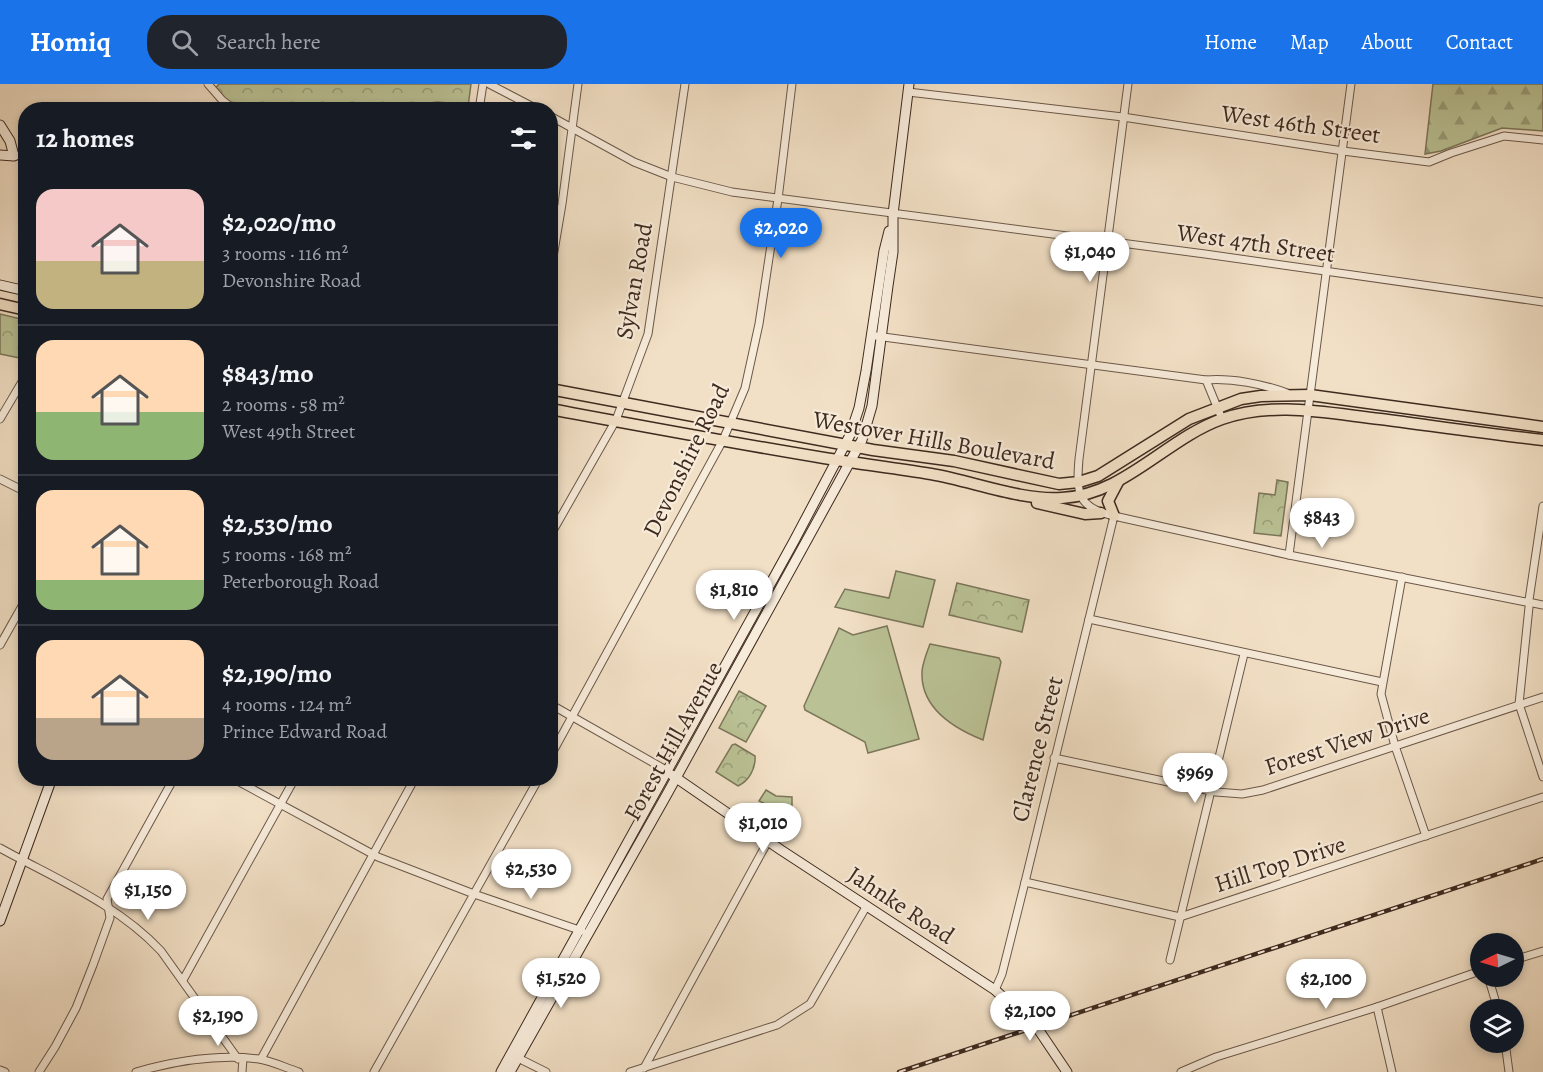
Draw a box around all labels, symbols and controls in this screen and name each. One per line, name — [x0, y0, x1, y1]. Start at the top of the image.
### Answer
search box — [147, 15, 567, 69]
text: Homiq — [30, 23, 111, 61]
icon: search — [168, 26, 201, 59]
text: Search here — [216, 27, 321, 57]
text: Home — [1204, 28, 1257, 56]
text: Map — [1290, 28, 1328, 56]
text: About — [1361, 28, 1413, 56]
text: Contact — [1446, 28, 1513, 56]
street label: West 46th Street — [1219, 97, 1383, 151]
text: 12 homes — [36, 121, 134, 156]
icon: filters — [507, 122, 540, 155]
text: $2,020/mo — [222, 205, 336, 240]
pin: $2,020 — [732, 208, 830, 259]
icon: home — [84, 213, 156, 285]
text: $2,020 — [754, 214, 808, 241]
street label: West 47th Street — [1174, 216, 1337, 270]
street label: Sylvan Road — [608, 220, 660, 342]
pin: $1,040 — [1041, 232, 1139, 283]
text: $1,040 — [1064, 238, 1116, 265]
text: 3 rooms · 116 m² — [222, 240, 348, 267]
text: Devonshire Road — [222, 267, 361, 294]
text: $843/mo — [222, 356, 314, 391]
icon: home — [84, 364, 156, 436]
street label: Devonshire Road — [635, 378, 737, 542]
text: 2 rooms · 58 m² — [222, 391, 345, 418]
street label: Westover Hills Boulevard — [810, 403, 1058, 477]
text: West 49th Street — [222, 418, 355, 445]
pin: $843 — [1286, 498, 1358, 549]
text: $843 — [1304, 504, 1340, 531]
text: $2,530/mo — [222, 506, 333, 541]
icon: home — [84, 514, 156, 586]
text: 5 rooms · 168 m² — [222, 541, 351, 568]
text: Peterborough Road — [222, 568, 379, 595]
pin: $1,810 — [685, 570, 783, 621]
text: $1,810 — [710, 576, 758, 603]
text: $2,190/mo — [222, 656, 332, 691]
street label: Forest Hill Avenue — [616, 656, 730, 826]
icon: home — [84, 664, 156, 736]
street label: Clarence Street — [1003, 673, 1071, 825]
text: 4 rooms · 124 m² — [222, 691, 352, 718]
street label: Forest View Drive — [1260, 699, 1434, 783]
text: Prince Edward Road — [222, 718, 387, 745]
pin: $969 — [1159, 753, 1231, 804]
text: $969 — [1176, 759, 1214, 786]
pin: $1,010 — [714, 803, 812, 854]
text: $1,010 — [738, 809, 788, 836]
street label: Hill Top Drive — [1210, 828, 1350, 900]
pin: $2,530 — [482, 849, 580, 900]
text: $2,530 — [505, 855, 557, 882]
street label: Jahnke Road — [841, 859, 961, 951]
pin: $1,150 — [99, 870, 197, 921]
text: $1,150 — [124, 876, 172, 903]
north arrow — [1470, 933, 1524, 987]
map controls — [1470, 933, 1524, 1053]
pin: $1,520 — [512, 958, 610, 1009]
pin: $2,100 — [1277, 959, 1375, 1010]
text: $1,520 — [536, 964, 586, 991]
text: $2,100 — [1300, 965, 1352, 992]
pin: $2,100 — [981, 991, 1079, 1042]
pin: $2,190 — [169, 996, 267, 1047]
text: $2,100 — [1004, 997, 1056, 1024]
button: layers — [1470, 999, 1524, 1053]
text: $2,190 — [193, 1002, 243, 1029]

